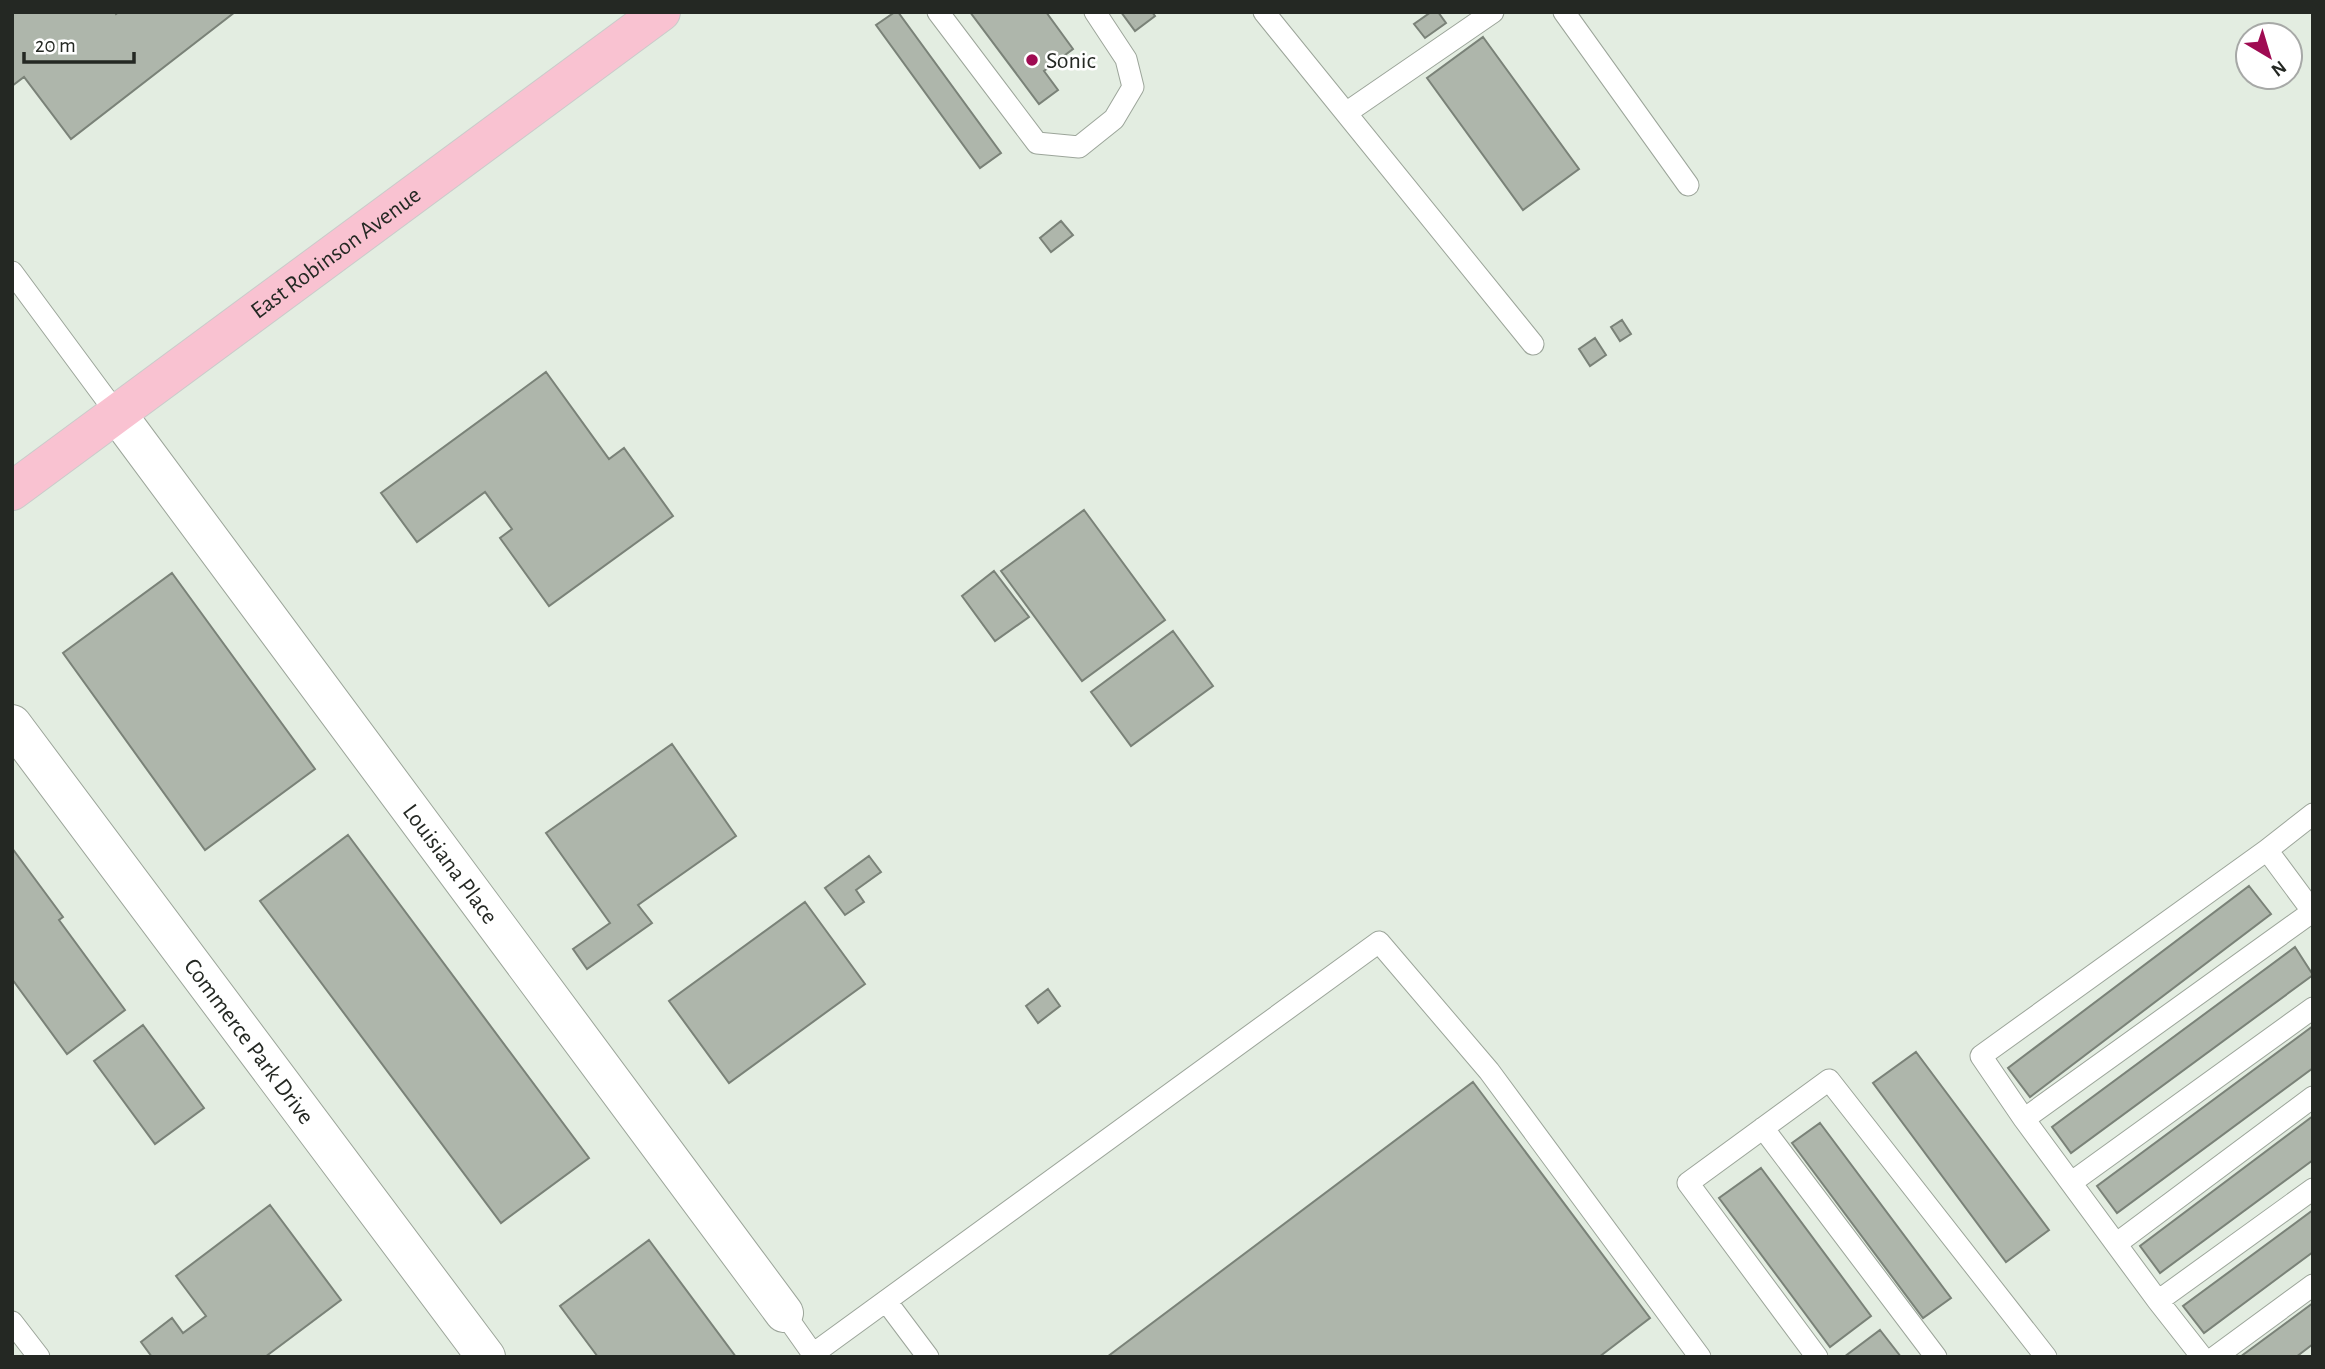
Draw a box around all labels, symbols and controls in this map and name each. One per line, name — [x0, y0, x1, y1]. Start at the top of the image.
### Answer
scale bar — [24, 21, 135, 65]
north arrow — [2234, 21, 2304, 91]
text: 20 m — [35, 35, 76, 56]
place label: Sonic — [1046, 49, 1096, 73]
marker: Sonic — [1024, 52, 1040, 68]
text: N — [2267, 57, 2290, 80]
street label: East Robinson Avenue — [247, 183, 425, 323]
street label: Louisiana Place — [398, 800, 502, 929]
street label: Commerce Park Drive — [179, 954, 318, 1129]

